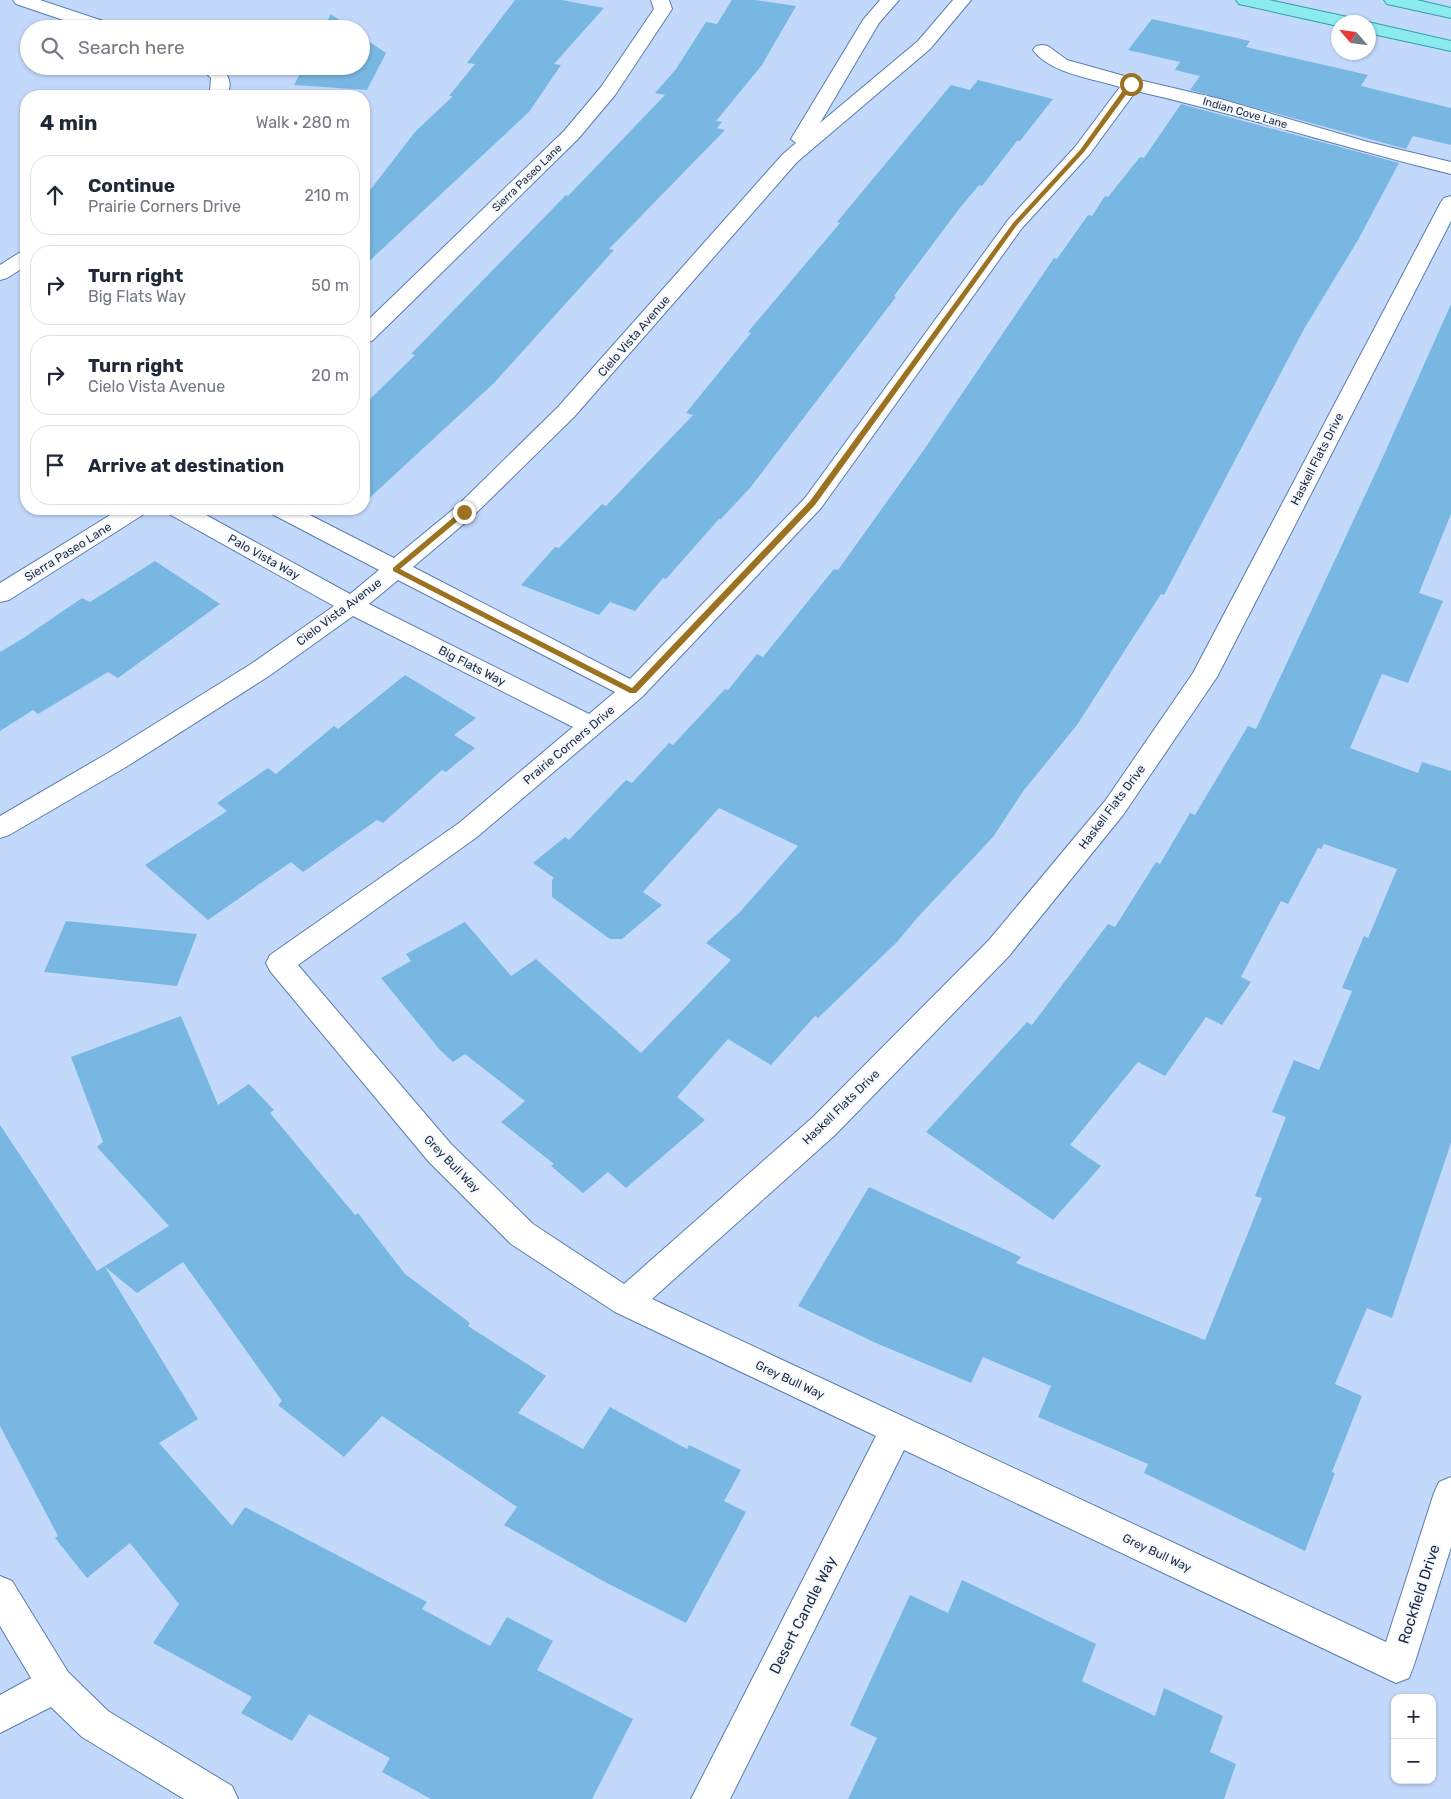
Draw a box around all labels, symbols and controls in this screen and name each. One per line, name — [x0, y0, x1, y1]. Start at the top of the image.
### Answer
north arrow — [1331, 15, 1376, 60]
search box — [20, 20, 370, 75]
icon: search — [38, 34, 66, 62]
text: Search here — [78, 36, 185, 59]
route start — [1120, 73, 1143, 96]
street label: Indian Cove Lane — [1201, 95, 1289, 131]
text: 4 min — [40, 110, 98, 135]
text: Walk · 280 m — [256, 113, 350, 132]
street label: Sierra Paseo Lane — [490, 142, 564, 214]
text: Continue — [88, 174, 175, 197]
icon: ahead — [41, 181, 69, 209]
text: 210 m — [304, 186, 349, 205]
text: Prairie Corners Drive — [88, 197, 241, 216]
text: Turn right — [88, 264, 183, 287]
icon: right — [41, 271, 69, 299]
text: 50 m — [311, 276, 349, 295]
text: Big Flats Way — [88, 287, 186, 306]
street label: Cielo Vista Avenue — [595, 292, 673, 379]
text: Turn right — [88, 354, 183, 377]
icon: right — [41, 361, 69, 389]
text: 20 m — [311, 366, 349, 385]
text: Cielo Vista Avenue — [88, 377, 225, 396]
street label: Haskell Flats Drive — [1288, 410, 1346, 508]
icon: arrive — [41, 451, 69, 479]
text: Arrive at destination — [88, 454, 284, 477]
route end — [453, 501, 476, 524]
street label: Sierra Paseo Lane — [22, 519, 114, 584]
street label: Palo Vista Way — [226, 531, 303, 583]
street label: Cielo Vista Avenue — [294, 575, 384, 649]
street label: Big Flats Way — [436, 643, 508, 689]
street label: Prairie Corners Drive — [521, 703, 618, 787]
street label: Haskell Flats Drive — [1076, 762, 1148, 852]
street label: Haskell Flats Drive — [800, 1066, 883, 1147]
street label: Grey Bull Way — [421, 1132, 483, 1196]
street label: Grey Bull Way — [753, 1358, 827, 1402]
street label: Grey Bull Way — [1120, 1531, 1194, 1575]
street label: Rockfield Drive — [1394, 1542, 1444, 1646]
street label: Desert Candle Way — [765, 1553, 841, 1677]
map controls — [1391, 1694, 1436, 1784]
button: + — [1391, 1694, 1436, 1739]
button: − — [1391, 1739, 1436, 1784]

